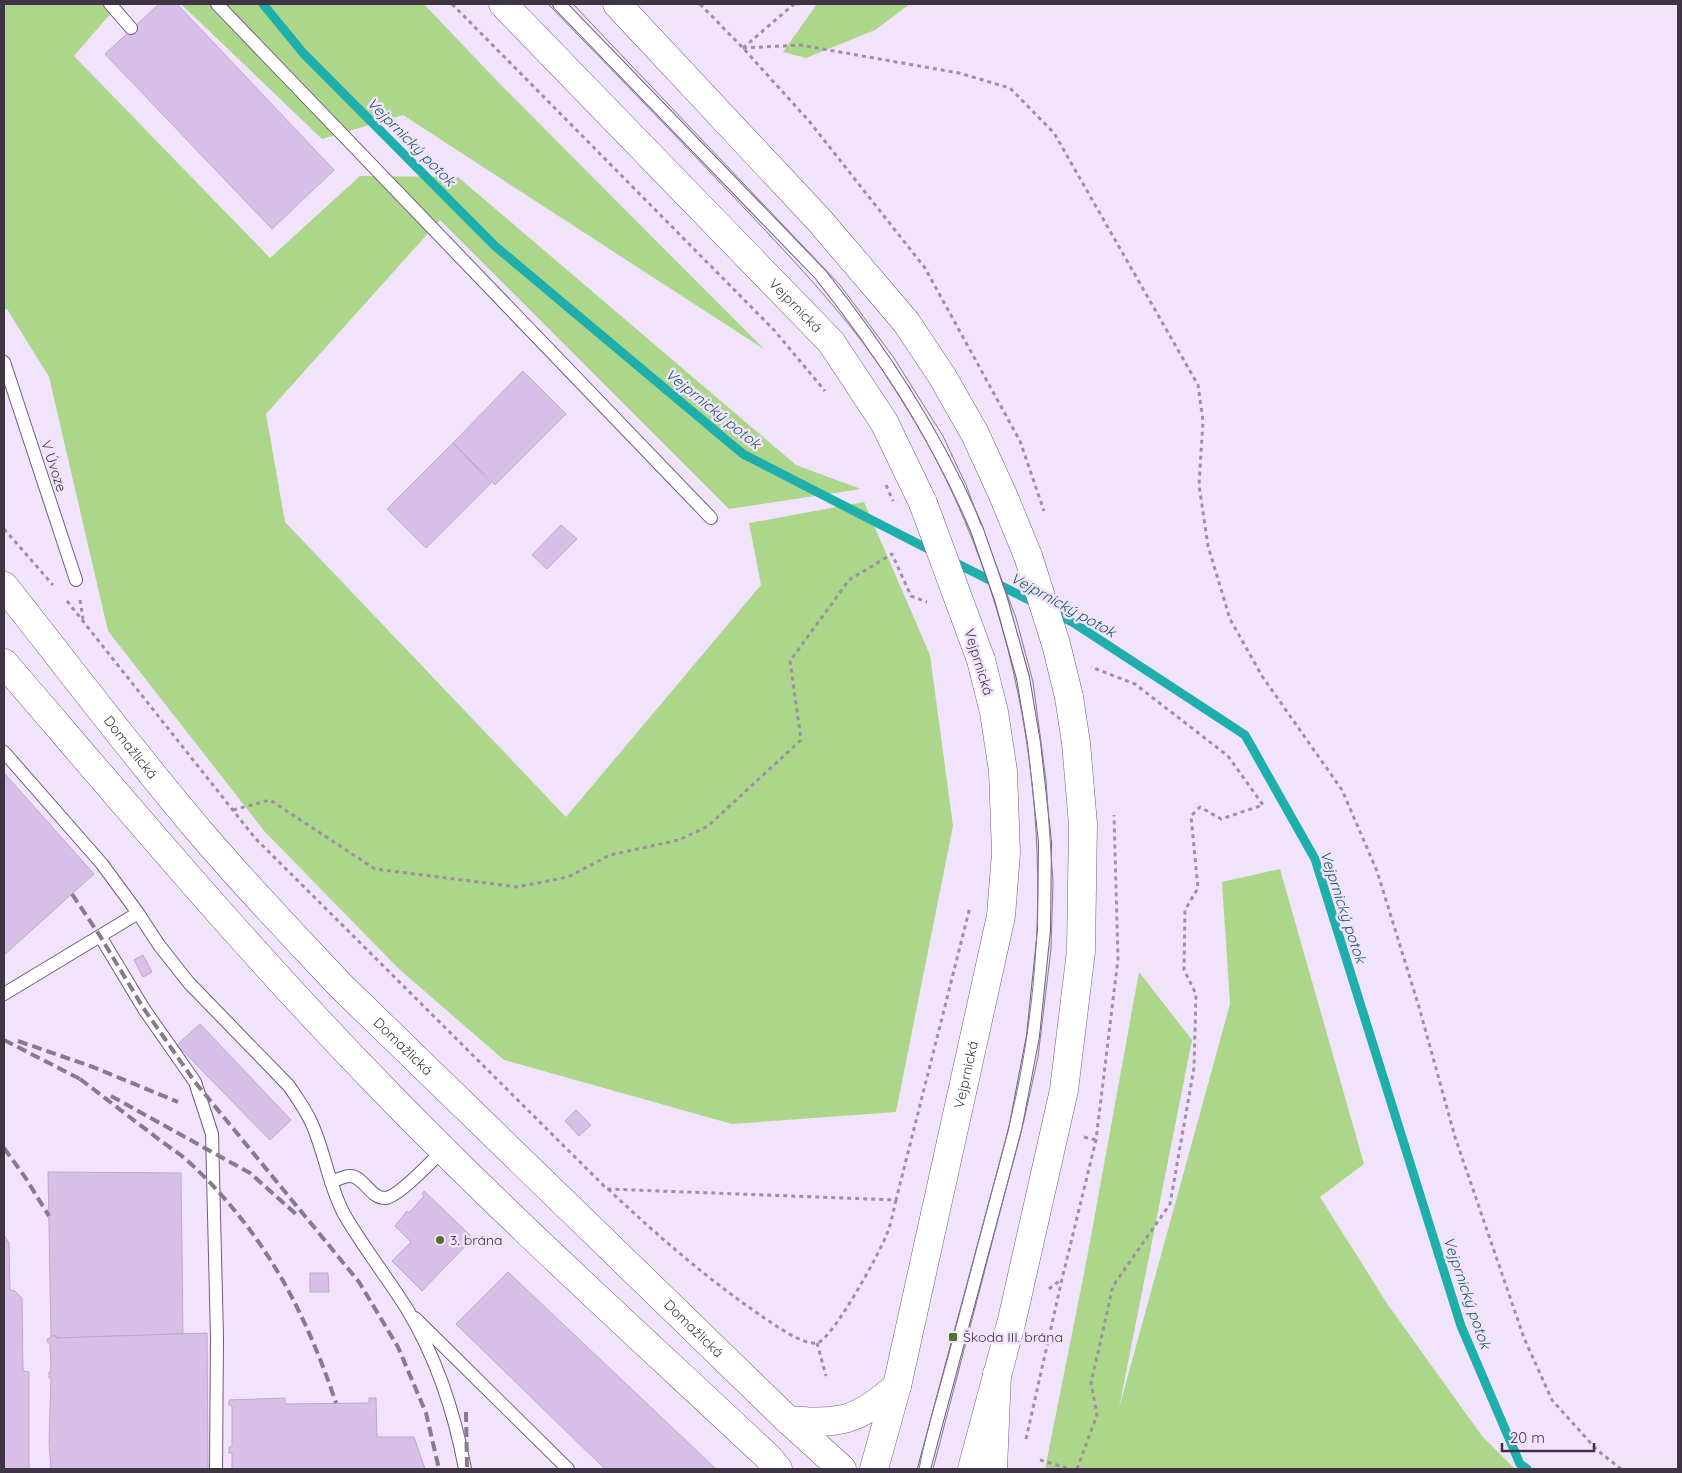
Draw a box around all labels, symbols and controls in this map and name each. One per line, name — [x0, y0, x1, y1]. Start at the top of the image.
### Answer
water label: Vejprnický potok — [363, 93, 461, 191]
street label: Vejprnická — [765, 274, 826, 336]
water label: Vejprnický potok — [662, 364, 767, 454]
street label: V Úvoze — [37, 438, 71, 494]
water label: Vejprnický potok — [1007, 568, 1121, 642]
street label: Vejprnická — [960, 626, 998, 698]
street label: Domažlická — [100, 712, 161, 783]
water label: Vejprnický potok — [1316, 848, 1371, 968]
street label: Domažlická — [370, 1013, 437, 1079]
street label: Vejprnická — [950, 1039, 982, 1110]
place label: 3. brána — [450, 1231, 502, 1249]
marker: 3. brána — [434, 1234, 446, 1246]
water label: Vejprnický potok — [1439, 1234, 1496, 1353]
street label: Domažlická — [660, 1296, 727, 1361]
place label: Škoda III. brána — [963, 1328, 1063, 1346]
marker: Škoda III. brána — [947, 1331, 959, 1343]
scale bar — [1502, 1420, 1594, 1452]
text: 20 m — [1510, 1428, 1545, 1447]

